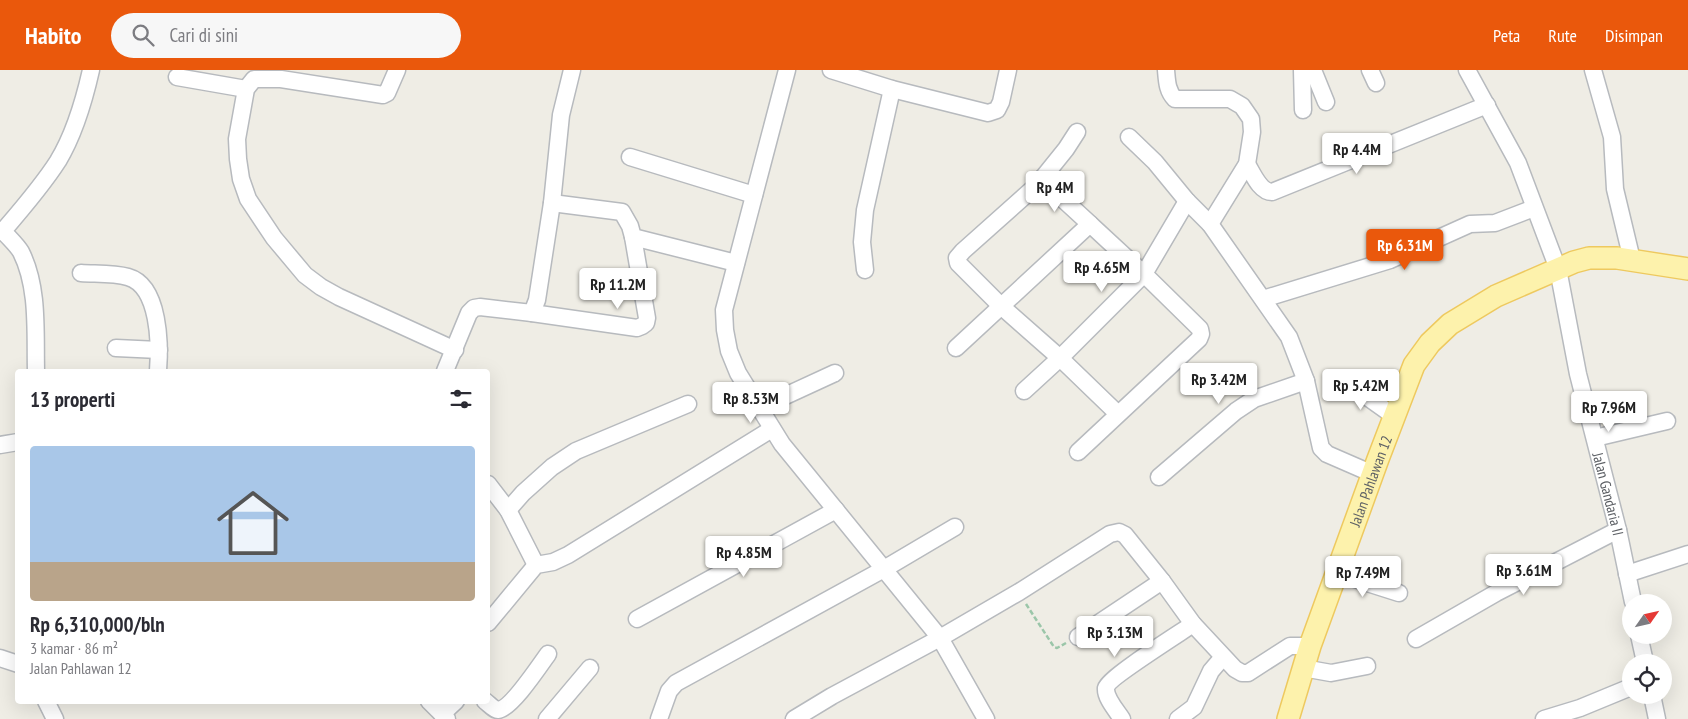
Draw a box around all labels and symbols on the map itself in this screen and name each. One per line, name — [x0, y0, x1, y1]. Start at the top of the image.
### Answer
pin: Rp 4.4M — [1311, 132, 1403, 175]
pin: Rp 4M — [1020, 170, 1090, 213]
pin: Rp 6.31M — [1353, 228, 1457, 271]
pin: Rp 4.65M — [1050, 250, 1154, 293]
pin: Rp 11.2M — [566, 268, 670, 310]
pin: Rp 3.42M — [1167, 362, 1271, 405]
pin: Rp 5.42M — [1309, 368, 1413, 411]
pin: Rp 8.53M — [699, 382, 803, 424]
pin: Rp 7.96M — [1557, 390, 1661, 433]
street label: Jalan Pahlawan 12 — [1344, 433, 1396, 530]
street label: Jalan Gandaria II — [1589, 449, 1628, 537]
pin: Rp 4.85M — [692, 536, 796, 578]
pin: Rp 3.61M — [1472, 554, 1576, 596]
pin: Rp 7.49M — [1311, 556, 1415, 598]
north arrow — [1622, 594, 1672, 644]
pin: Rp 3.13M — [1063, 616, 1167, 658]

